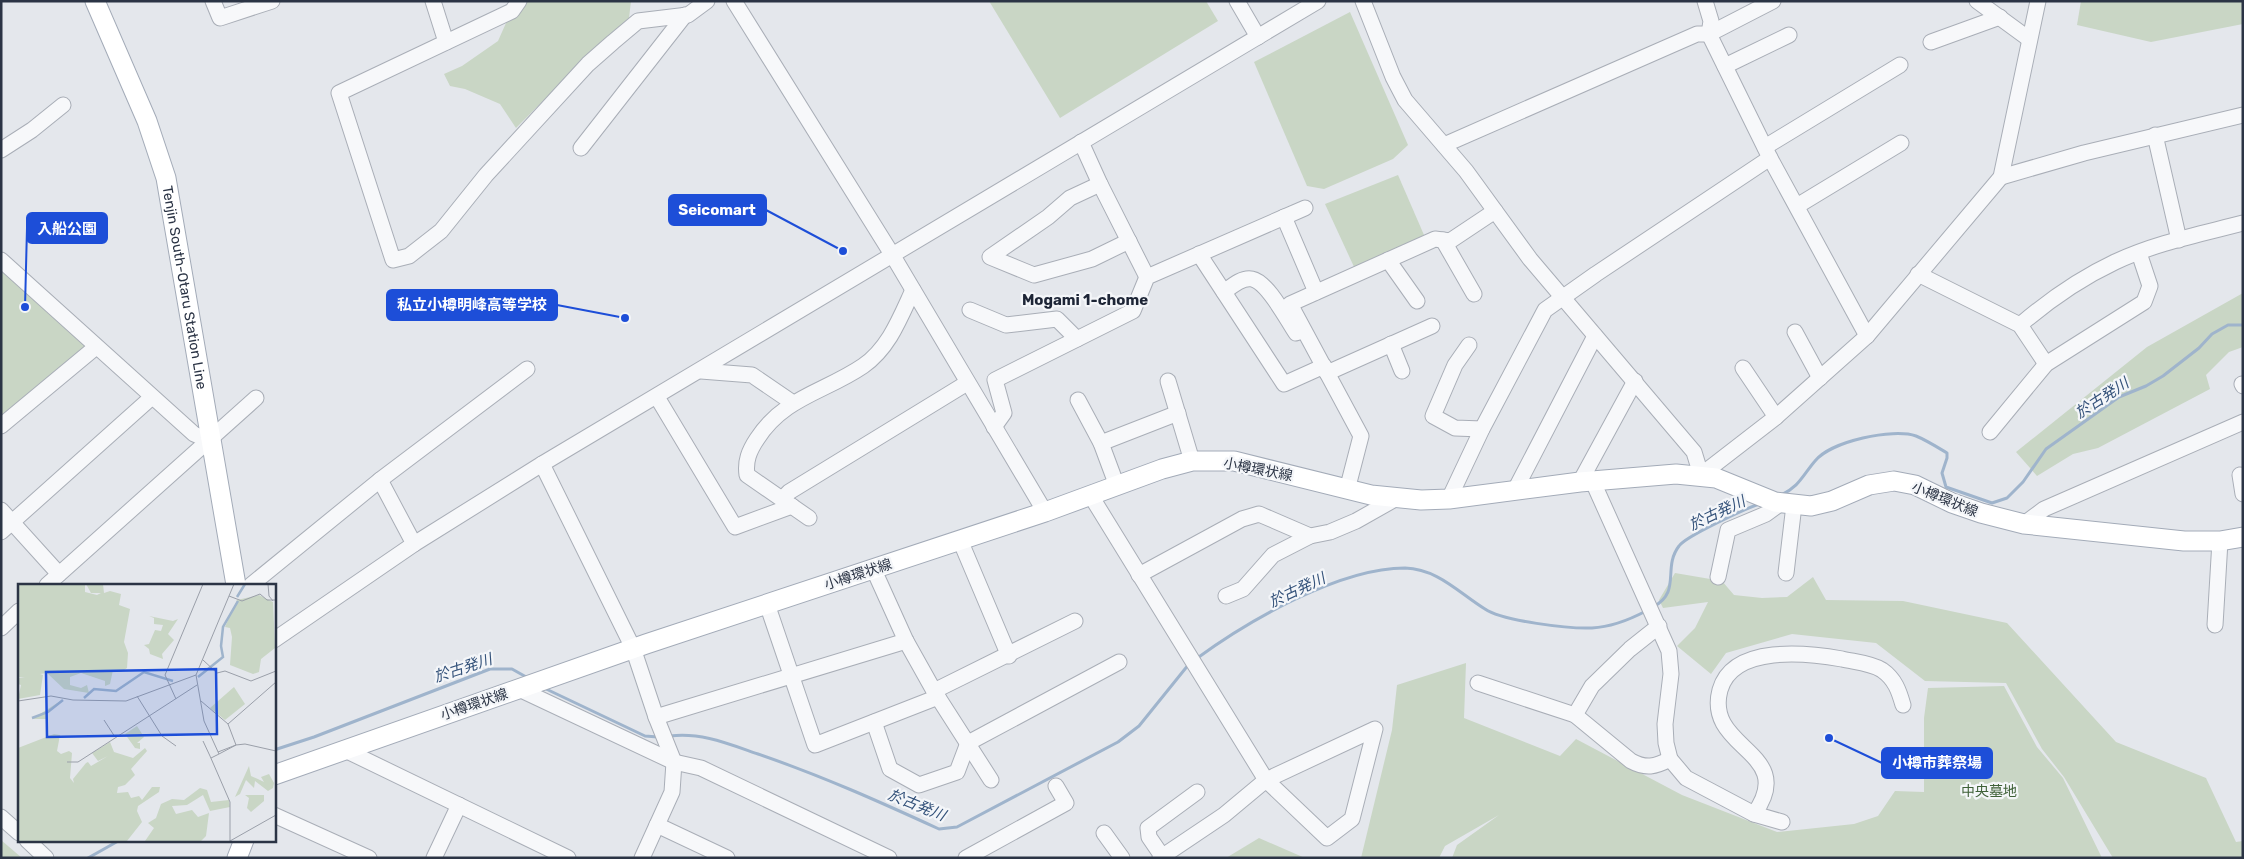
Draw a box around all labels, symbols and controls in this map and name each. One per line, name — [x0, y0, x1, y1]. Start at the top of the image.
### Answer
street label: Tenjin South-Otaru Station Line — [158, 185, 210, 391]
callout: Seicomart — [669, 195, 766, 225]
text: Seicomart — [678, 201, 756, 219]
callout: 入船公園 — [27, 213, 107, 243]
text: 入船公園 — [37, 220, 97, 238]
callout: 私立小樽明峰高等学校 — [387, 290, 557, 320]
district label: Mogami 1-chome — [1022, 291, 1148, 309]
text: 私立小樽明峰高等学校 — [397, 296, 547, 314]
water label: 於古発川 — [2072, 373, 2134, 422]
street label: 小樽環状線 — [1222, 454, 1294, 485]
street label: 小樽環状線 — [1909, 478, 1980, 520]
water label: 於古発川 — [1686, 491, 1750, 534]
street label: 小樽環状線 — [822, 556, 894, 593]
water label: 於古発川 — [1266, 568, 1330, 611]
inset map — [18, 584, 275, 842]
water label: 於古発川 — [432, 650, 496, 686]
street label: 小樽環状線 — [438, 685, 510, 724]
callout: 小樽市葬祭場 — [1882, 748, 1992, 778]
text: 小樽市葬祭場 — [1892, 754, 1982, 772]
park label: 中央墓地 — [1961, 783, 2017, 800]
water label: 於古発川 — [886, 785, 950, 825]

